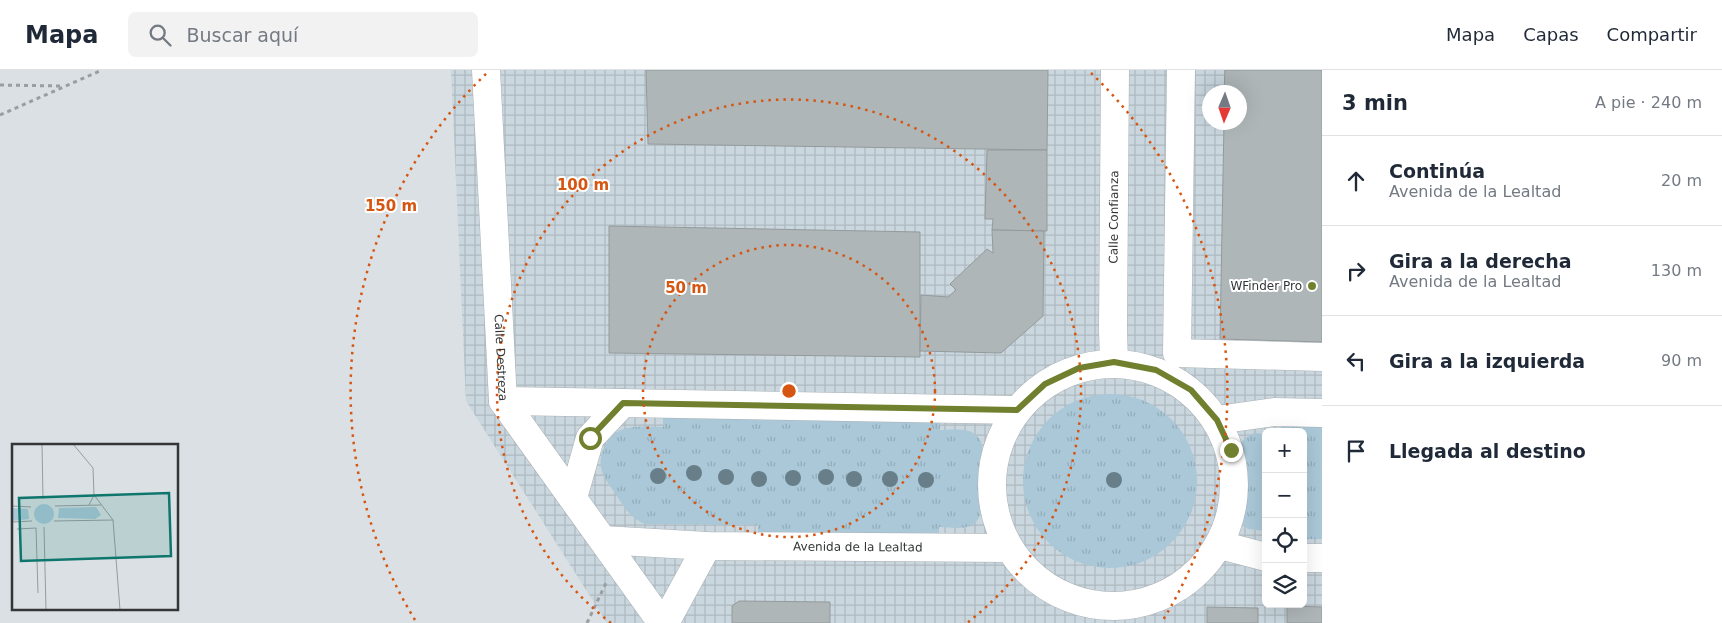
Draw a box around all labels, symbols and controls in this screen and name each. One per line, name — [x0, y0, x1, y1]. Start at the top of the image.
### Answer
search box — [128, 12, 478, 57]
text: Mapa — [25, 21, 98, 49]
icon: search — [146, 21, 174, 49]
text: Buscar aquí — [186, 24, 298, 46]
text: Mapa — [1446, 24, 1495, 45]
text: Capas — [1523, 24, 1579, 45]
text: Compartir — [1607, 24, 1697, 45]
north arrow — [1202, 85, 1247, 130]
text: 3 min — [1342, 91, 1408, 115]
text: A pie · 240 m — [1595, 93, 1702, 112]
text: Continúa — [1389, 160, 1485, 182]
icon: ahead — [1342, 167, 1370, 195]
street label: Calle Confianza — [1107, 170, 1121, 264]
text: 20 m — [1661, 171, 1702, 190]
text: 100 m — [557, 176, 609, 194]
text: Avenida de la Lealtad — [1389, 182, 1561, 201]
text: 150 m — [365, 197, 417, 215]
text: Gira a la derecha — [1389, 250, 1572, 272]
icon: right — [1342, 257, 1370, 285]
text: 130 m — [1651, 261, 1702, 280]
text: Avenida de la Lealtad — [1389, 272, 1561, 291]
text: 50 m — [665, 279, 707, 297]
place label: WFinder Pro — [1230, 279, 1302, 293]
marker: WFinder Pro — [1306, 280, 1318, 292]
street label: Calle Destreza — [492, 314, 510, 401]
icon: left — [1342, 347, 1370, 375]
text: Gira a la izquierda — [1389, 350, 1585, 372]
text: 90 m — [1661, 351, 1702, 370]
centre of rings — [780, 382, 798, 400]
route start — [579, 427, 602, 450]
map controls — [1262, 428, 1307, 608]
button: + — [1262, 428, 1307, 473]
icon: arrive — [1342, 437, 1370, 465]
route end — [1220, 439, 1243, 462]
text: Llegada al destino — [1389, 440, 1586, 462]
inset map — [12, 444, 179, 610]
button: − — [1262, 473, 1307, 518]
button: locate — [1262, 518, 1307, 563]
street label: Avenida de la Lealtad — [793, 540, 923, 554]
button: layers — [1262, 563, 1307, 608]

